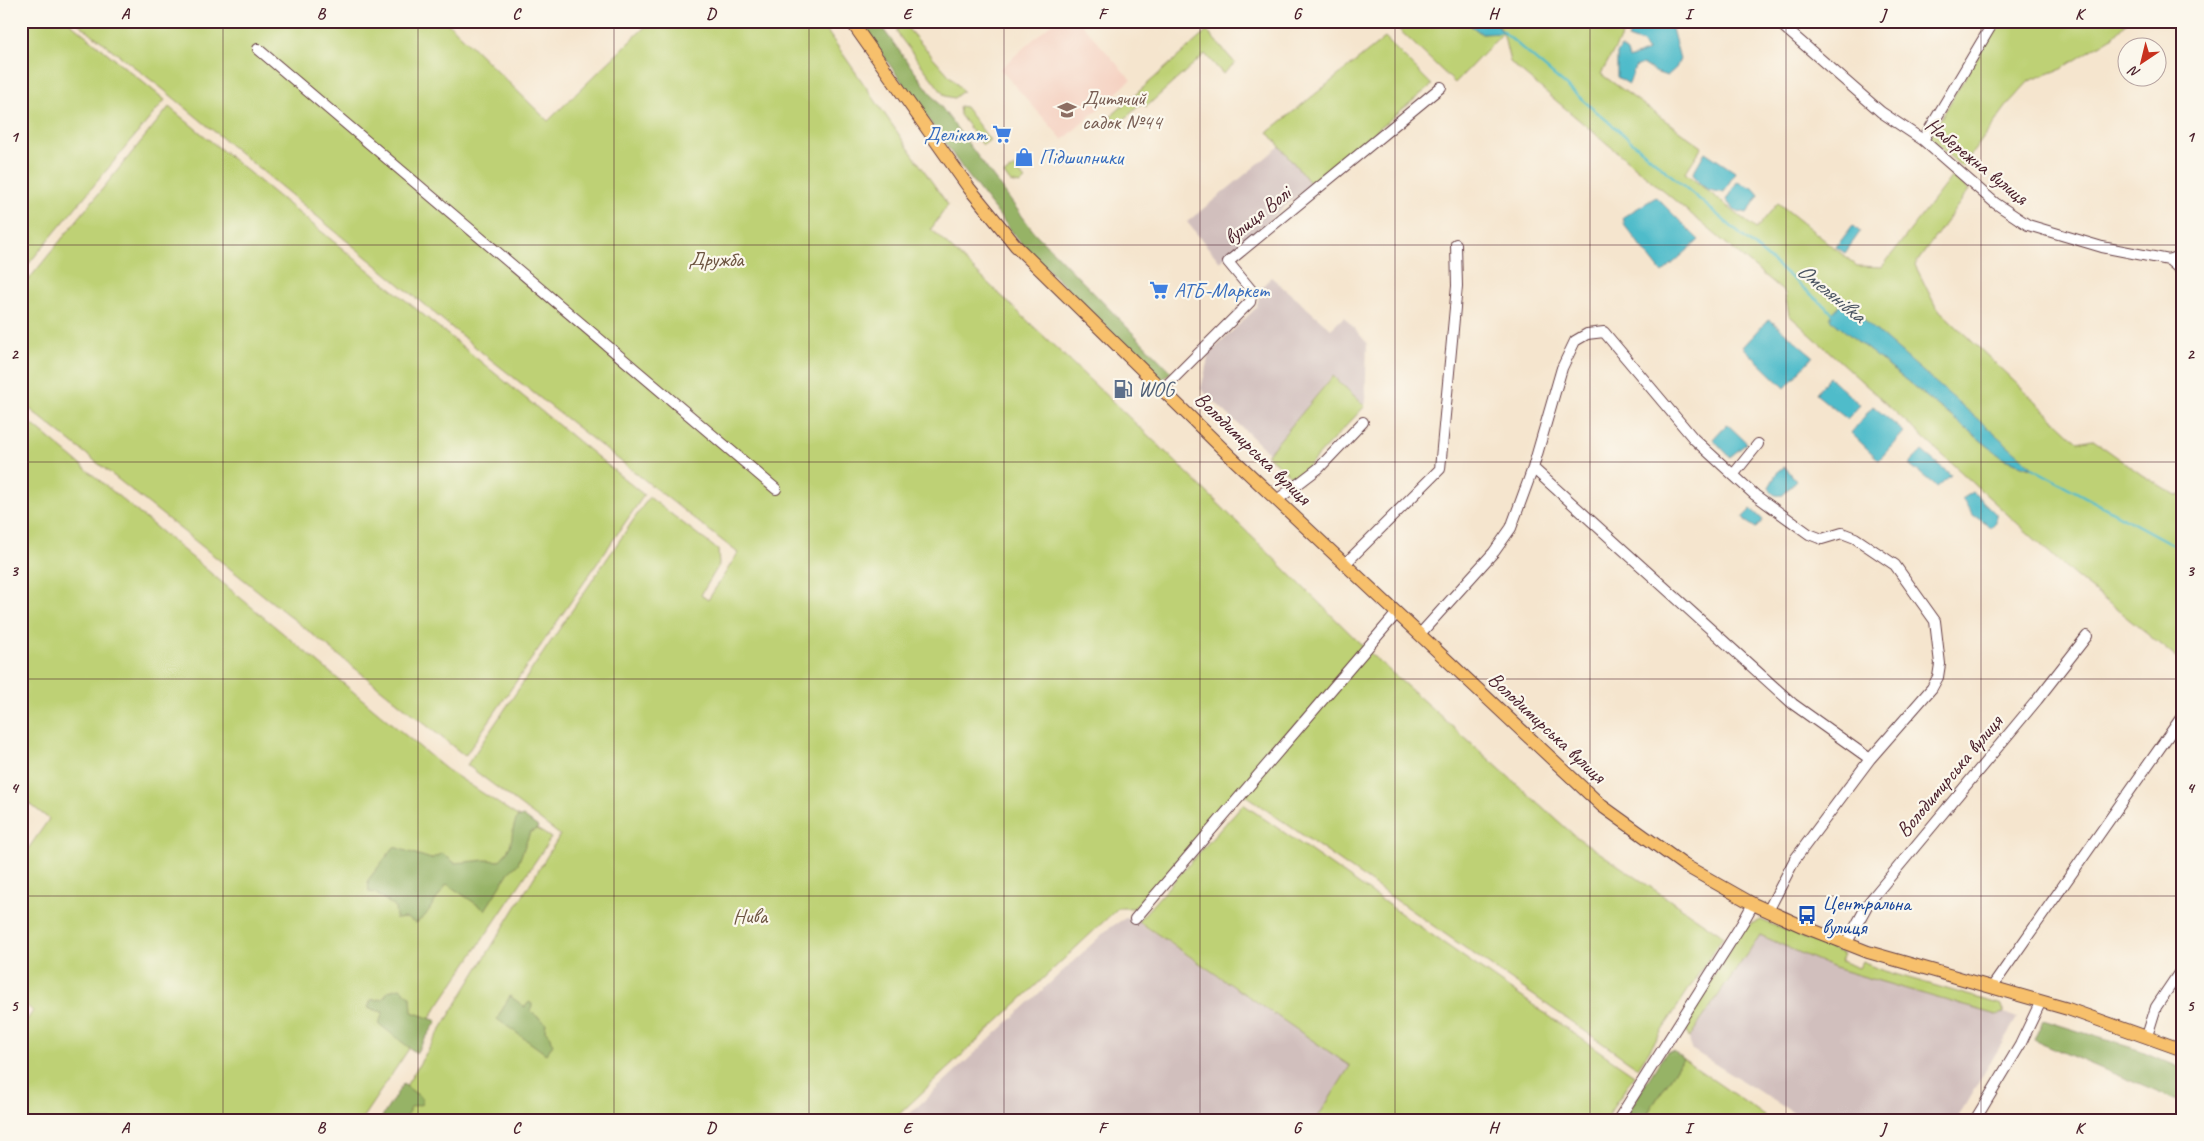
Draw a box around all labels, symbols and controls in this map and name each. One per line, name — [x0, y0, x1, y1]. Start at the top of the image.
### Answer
text: A — [121, 4, 131, 24]
text: B — [317, 4, 327, 24]
text: C — [512, 4, 522, 24]
text: D — [706, 4, 717, 24]
text: E — [903, 4, 914, 24]
text: F — [1098, 4, 1109, 24]
text: G — [1293, 4, 1303, 24]
text: H — [1488, 4, 1500, 24]
text: I — [1685, 4, 1695, 24]
text: J — [1879, 4, 1888, 24]
text: K — [2075, 4, 2087, 24]
north arrow — [2116, 38, 2166, 88]
text: N — [2124, 61, 2143, 82]
place label: Дитячий садок №44 — [1082, 85, 1164, 135]
school or university icon: Дитячий садок №44 — [1056, 99, 1078, 121]
street label: Набережна вулиця — [1920, 111, 2035, 211]
place label: Делікат — [924, 121, 988, 147]
supermarket icon: Делікат — [991, 123, 1013, 145]
text: 1 — [10, 127, 19, 147]
text: 1 — [2186, 127, 2195, 147]
place label: Підшипники — [1039, 144, 1126, 170]
shop icon: Підшипники — [1013, 146, 1035, 168]
street label: вулиця Волі — [1218, 178, 1298, 250]
park label: Дружба — [689, 246, 745, 272]
water label: Омелянівка — [1791, 257, 1873, 330]
place label: АТБ-Маркет — [1174, 277, 1271, 303]
supermarket icon: АТБ-Маркет — [1148, 279, 1170, 301]
text: 2 — [10, 344, 19, 364]
text: 2 — [2186, 344, 2195, 364]
place label: WOG — [1138, 376, 1177, 402]
fuel station icon: WOG — [1112, 378, 1134, 400]
street label: Володимирська вулиця — [1189, 386, 1318, 511]
text: 3 — [10, 561, 19, 581]
text: 3 — [2186, 561, 2195, 581]
street label: Володимирська вулиця — [1483, 666, 1612, 789]
street label: Володимирська вулиця — [1890, 708, 2009, 842]
text: 4 — [10, 778, 19, 798]
text: 4 — [2186, 778, 2195, 798]
place label: Центральна вулиця — [1822, 890, 1913, 940]
park label: Нива — [733, 903, 769, 929]
bus stop icon: Центральна вулиця — [1796, 904, 1818, 926]
text: 5 — [11, 996, 20, 1016]
text: 5 — [2187, 996, 2196, 1016]
text: A — [121, 1118, 131, 1138]
text: B — [317, 1118, 327, 1138]
text: C — [512, 1118, 522, 1138]
text: D — [706, 1118, 717, 1138]
text: E — [903, 1118, 914, 1138]
text: F — [1098, 1118, 1109, 1138]
text: G — [1293, 1118, 1303, 1138]
text: H — [1488, 1118, 1500, 1138]
text: I — [1685, 1118, 1695, 1138]
text: J — [1879, 1118, 1888, 1138]
text: K — [2075, 1118, 2087, 1138]

